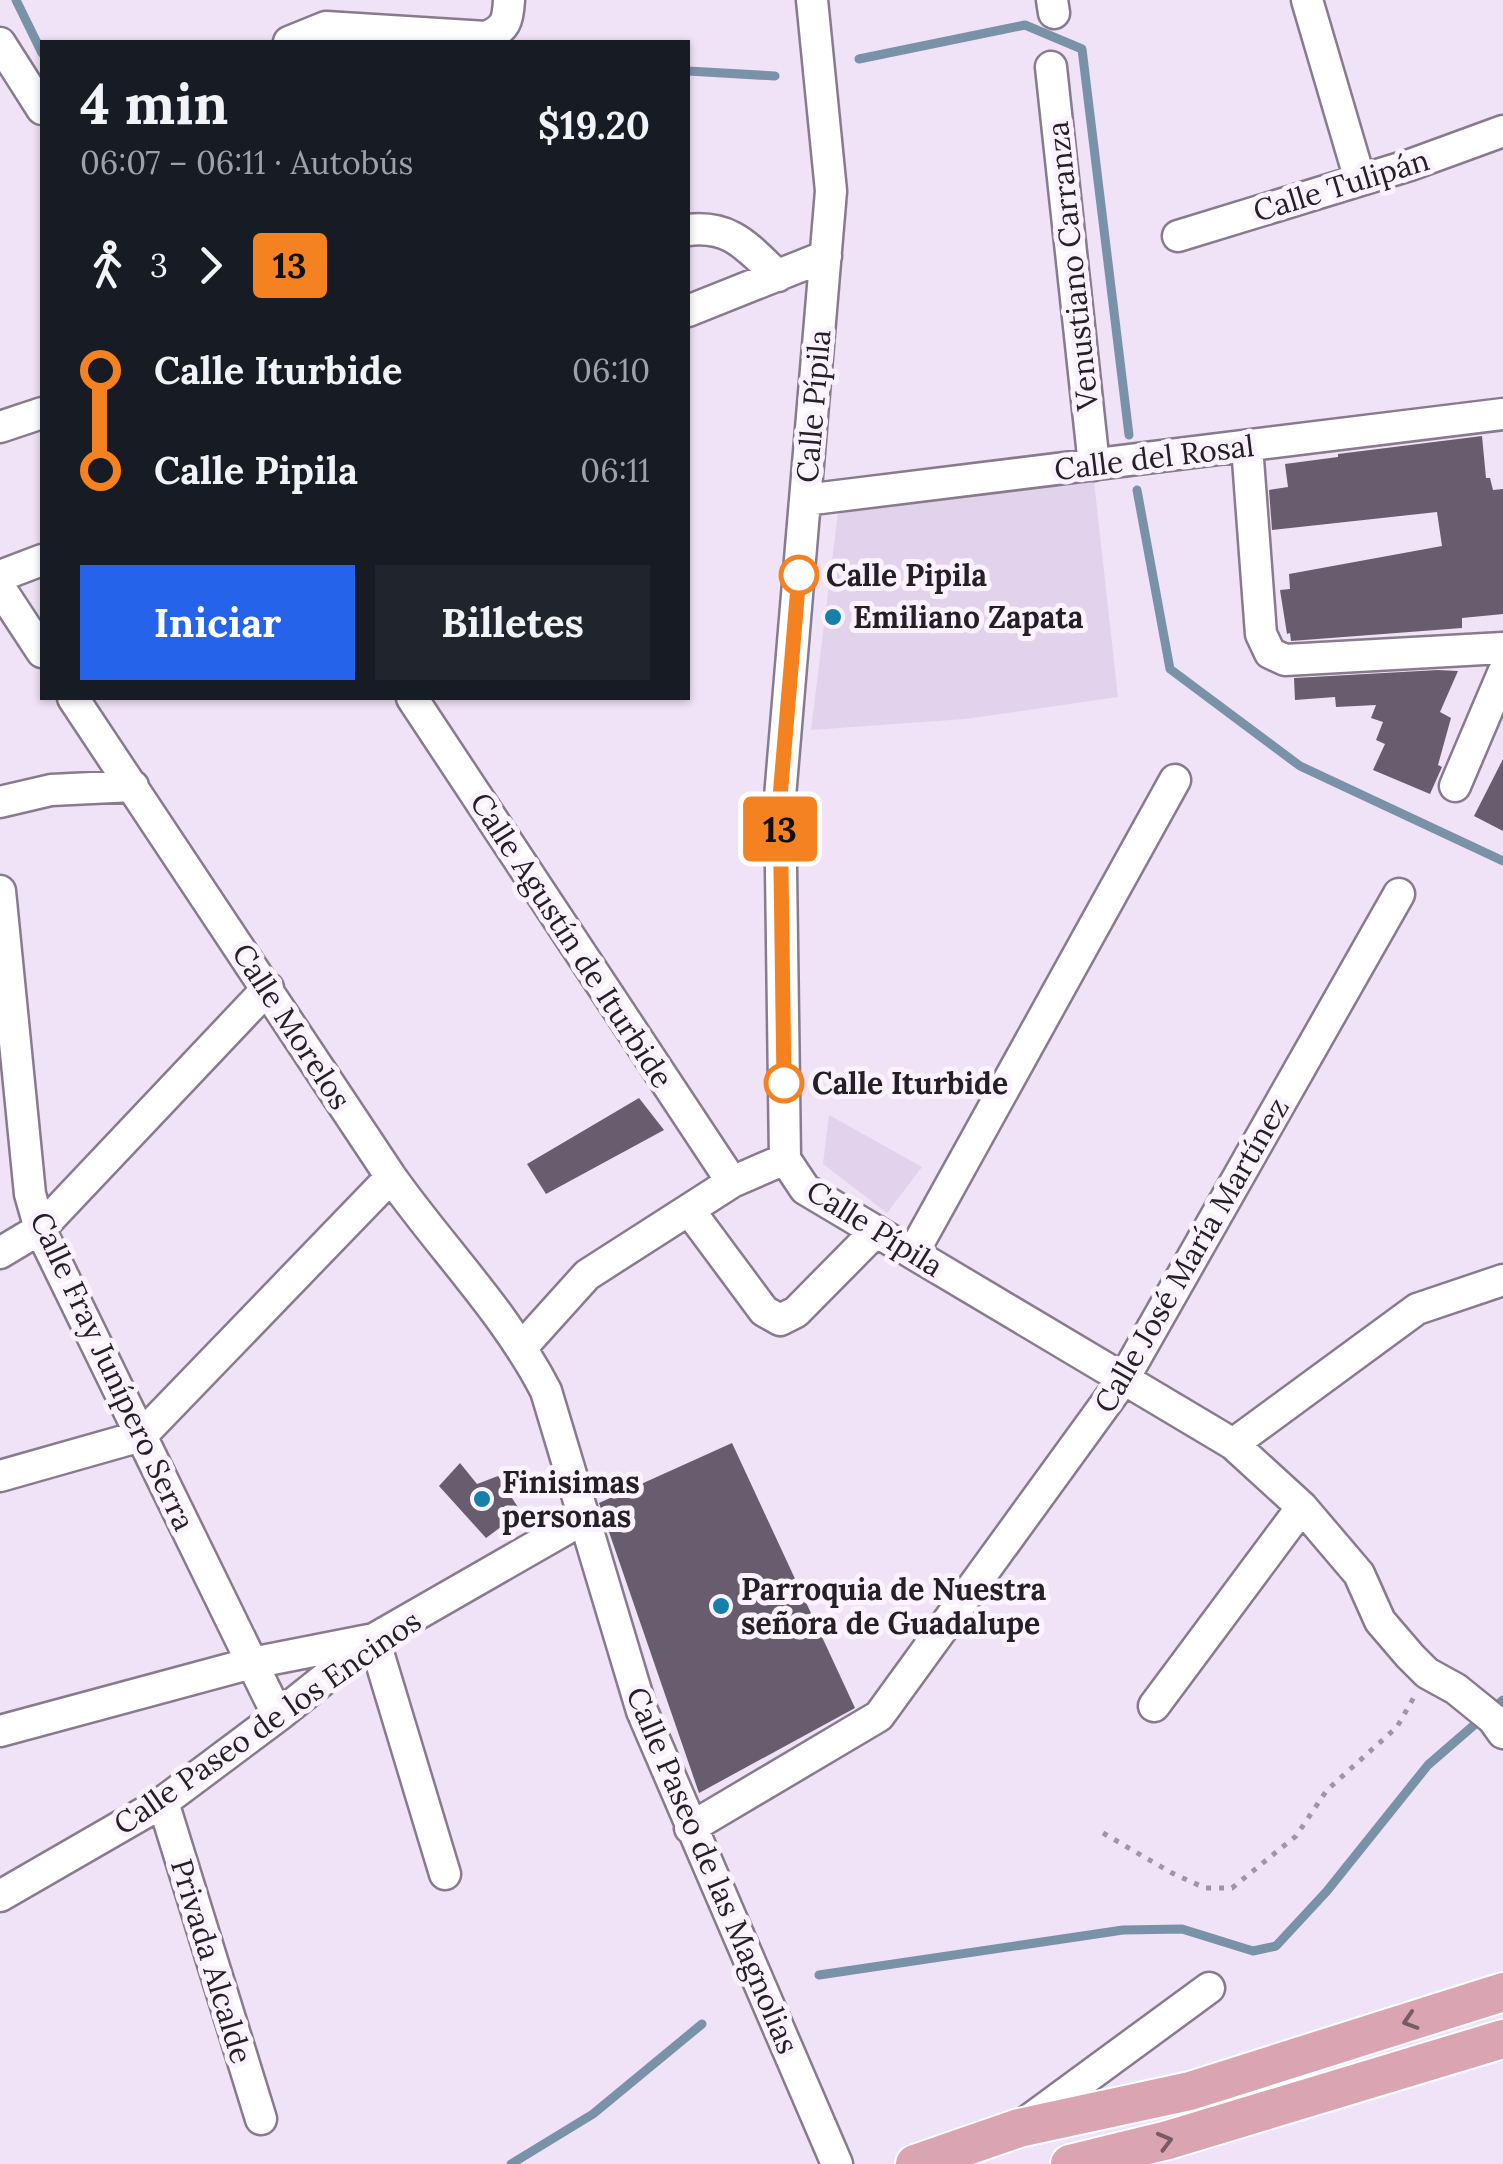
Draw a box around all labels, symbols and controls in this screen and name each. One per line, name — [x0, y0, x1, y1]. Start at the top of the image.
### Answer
text: 4 min — [80, 69, 228, 139]
text: $19.20 — [538, 101, 650, 149]
street label: Venustiano Carranza — [1038, 120, 1106, 413]
street label: Calle Tulipán — [1249, 140, 1433, 230]
text: 06:07 – 06:11 · Autobús — [80, 142, 413, 183]
icon: walk — [80, 238, 135, 293]
icon: forward — [183, 238, 238, 293]
text: 13 — [273, 243, 307, 288]
text: 3 — [150, 245, 168, 286]
street label: Calle Pípila — [787, 328, 839, 484]
text: Calle Iturbide — [154, 346, 402, 394]
text: 06:10 — [572, 350, 650, 391]
street label: Calle del Rosal — [1052, 426, 1256, 488]
text: Calle Pipila — [154, 446, 358, 494]
text: 06:11 — [580, 450, 650, 491]
marker: Calle Pipila — [780, 556, 818, 594]
place label: Calle Pipila — [826, 556, 987, 594]
button: Iniciar — [80, 565, 355, 680]
button: Billetes — [375, 565, 650, 680]
place label: Emiliano Zapata — [853, 598, 1084, 636]
marker: Emiliano Zapata — [822, 606, 844, 628]
street label: Calle Agustín de Iturbide — [461, 785, 682, 1095]
line badge: 13 — [735, 796, 825, 862]
text: 13 — [763, 807, 797, 852]
street label: Calle Morelos — [224, 936, 360, 1116]
marker: Calle Iturbide — [765, 1064, 803, 1102]
place label: Calle Iturbide — [812, 1064, 1008, 1102]
street label: Calle José María Martínez — [1085, 1091, 1297, 1419]
street label: Calle Pípila — [800, 1171, 950, 1285]
street label: Calle Fray Junípero Serra — [21, 1206, 204, 1537]
place label: Finisimas personas — [502, 1463, 640, 1535]
marker: Finisimas personas — [471, 1488, 493, 1510]
place label: Parroquia de Nuestra señora de Guadalupe — [741, 1570, 1047, 1642]
marker: Parroquia de Nuestra señora de Guadalupe — [710, 1595, 732, 1617]
street label: Calle Paseo de los Encinos — [106, 1601, 428, 1843]
street label: Calle Paseo de las Magnolias — [617, 1681, 808, 2059]
street label: Privada Alcalde — [163, 1854, 261, 2068]
one-way arrow — [1402, 2010, 1419, 2030]
one-way arrow — [1156, 2131, 1173, 2152]

